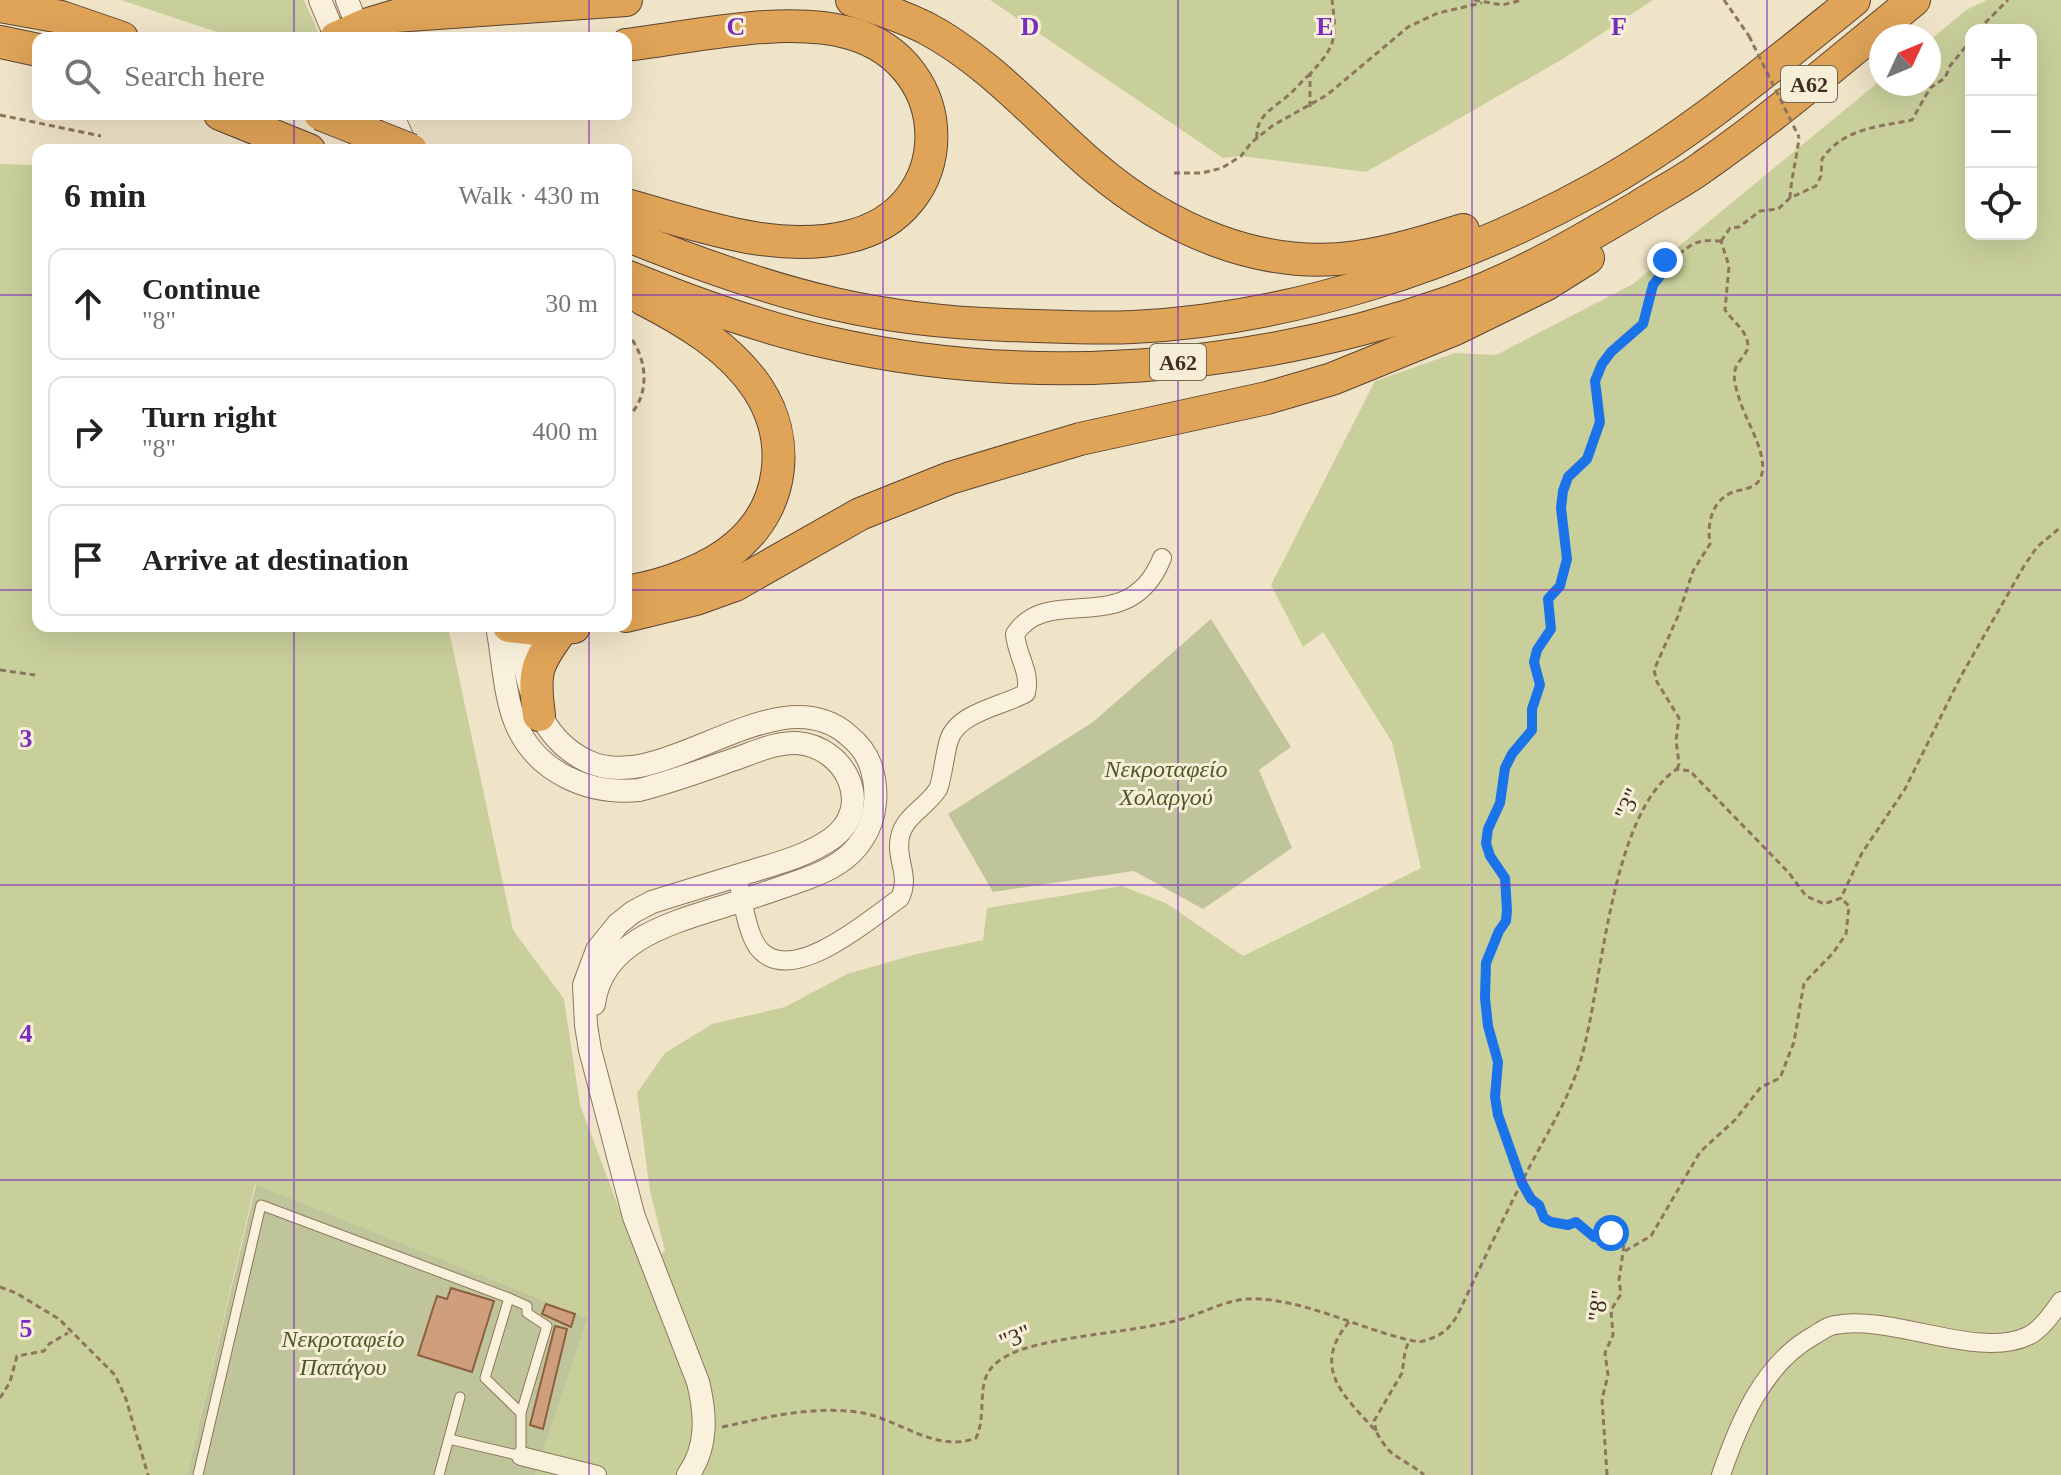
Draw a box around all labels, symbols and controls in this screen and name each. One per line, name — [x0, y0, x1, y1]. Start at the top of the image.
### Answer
text: C — [727, 12, 745, 41]
text: D — [1021, 12, 1039, 41]
text: E — [1316, 12, 1334, 41]
text: F — [1611, 12, 1627, 41]
north arrow — [1869, 24, 1941, 96]
map controls — [1965, 24, 2037, 240]
button: + — [1965, 24, 2037, 96]
search box — [32, 32, 632, 120]
icon: search — [60, 54, 104, 98]
text: Search here — [124, 59, 265, 92]
road number: Α62 — [1781, 66, 1837, 102]
button: − — [1965, 96, 2037, 168]
button: locate — [1965, 168, 2037, 240]
text: 6 min — [64, 177, 146, 214]
text: Walk · 430 m — [458, 181, 600, 210]
route end — [1647, 242, 1683, 278]
text: Continue — [142, 272, 260, 305]
icon: ahead — [66, 282, 110, 326]
text: 30 m — [545, 289, 598, 318]
text: "8" — [142, 306, 176, 335]
road number: Α62 — [1150, 344, 1206, 380]
text: Turn right — [142, 400, 277, 433]
icon: right — [66, 410, 110, 454]
text: 400 m — [532, 417, 598, 446]
text: "8" — [142, 434, 176, 463]
icon: arrive — [66, 538, 110, 582]
text: Arrive at destination — [142, 543, 409, 576]
text: 3 — [20, 724, 33, 753]
park label: Νεκροταφείο Χολαργού — [1103, 756, 1228, 810]
street label: "3" — [1610, 784, 1646, 824]
text: 4 — [20, 1019, 33, 1048]
route start — [1593, 1215, 1629, 1251]
street label: "8" — [1583, 1289, 1613, 1323]
text: 5 — [20, 1314, 33, 1343]
street label: "3" — [995, 1319, 1035, 1355]
park label: Νεκροταφείο Παπάγου — [280, 1326, 405, 1380]

